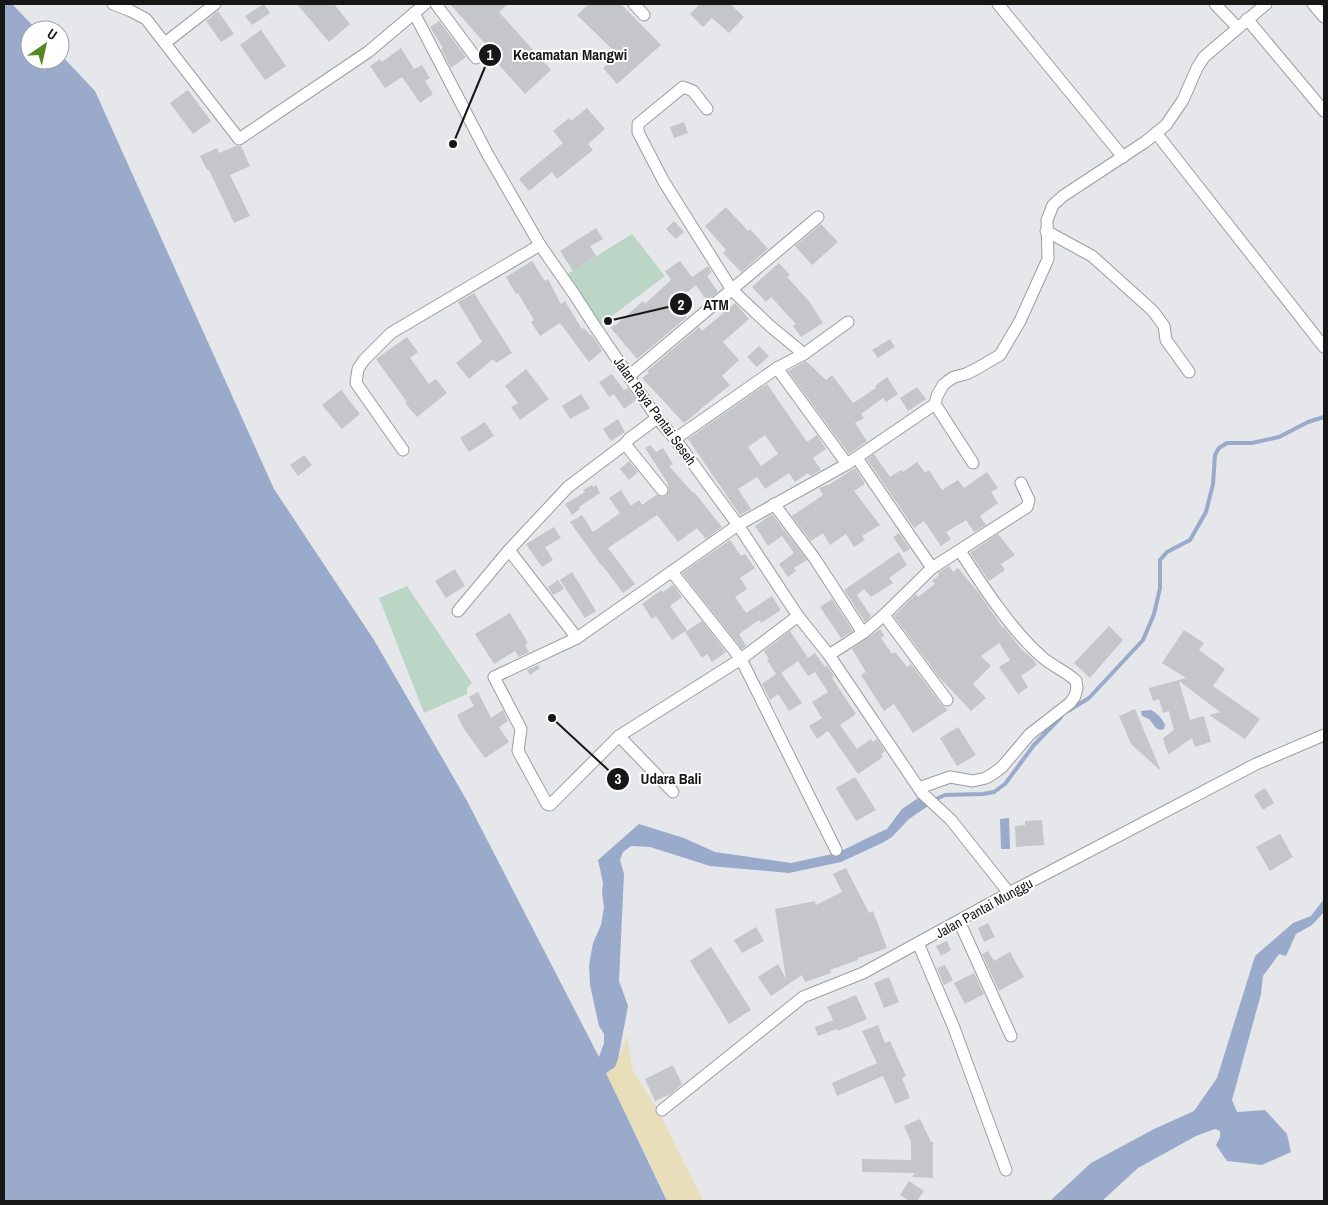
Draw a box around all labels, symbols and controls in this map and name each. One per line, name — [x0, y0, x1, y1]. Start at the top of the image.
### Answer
north arrow — [20, 20, 70, 70]
text: U — [44, 24, 61, 44]
callout: Kecamatan Mangwi — [478, 40, 637, 70]
text: 1 — [487, 44, 494, 65]
text: Kecamatan Mangwi — [513, 44, 627, 65]
callout: ATM — [669, 289, 739, 319]
text: 2 — [678, 294, 685, 315]
text: ATM — [703, 294, 729, 315]
street label: Jalan Raya Pantai Seseh — [610, 353, 700, 469]
callout: Udara Bali — [606, 764, 712, 794]
text: 3 — [615, 768, 622, 789]
text: Udara Bali — [641, 768, 701, 789]
street label: Jalan Pantai Munggu — [932, 874, 1036, 942]

